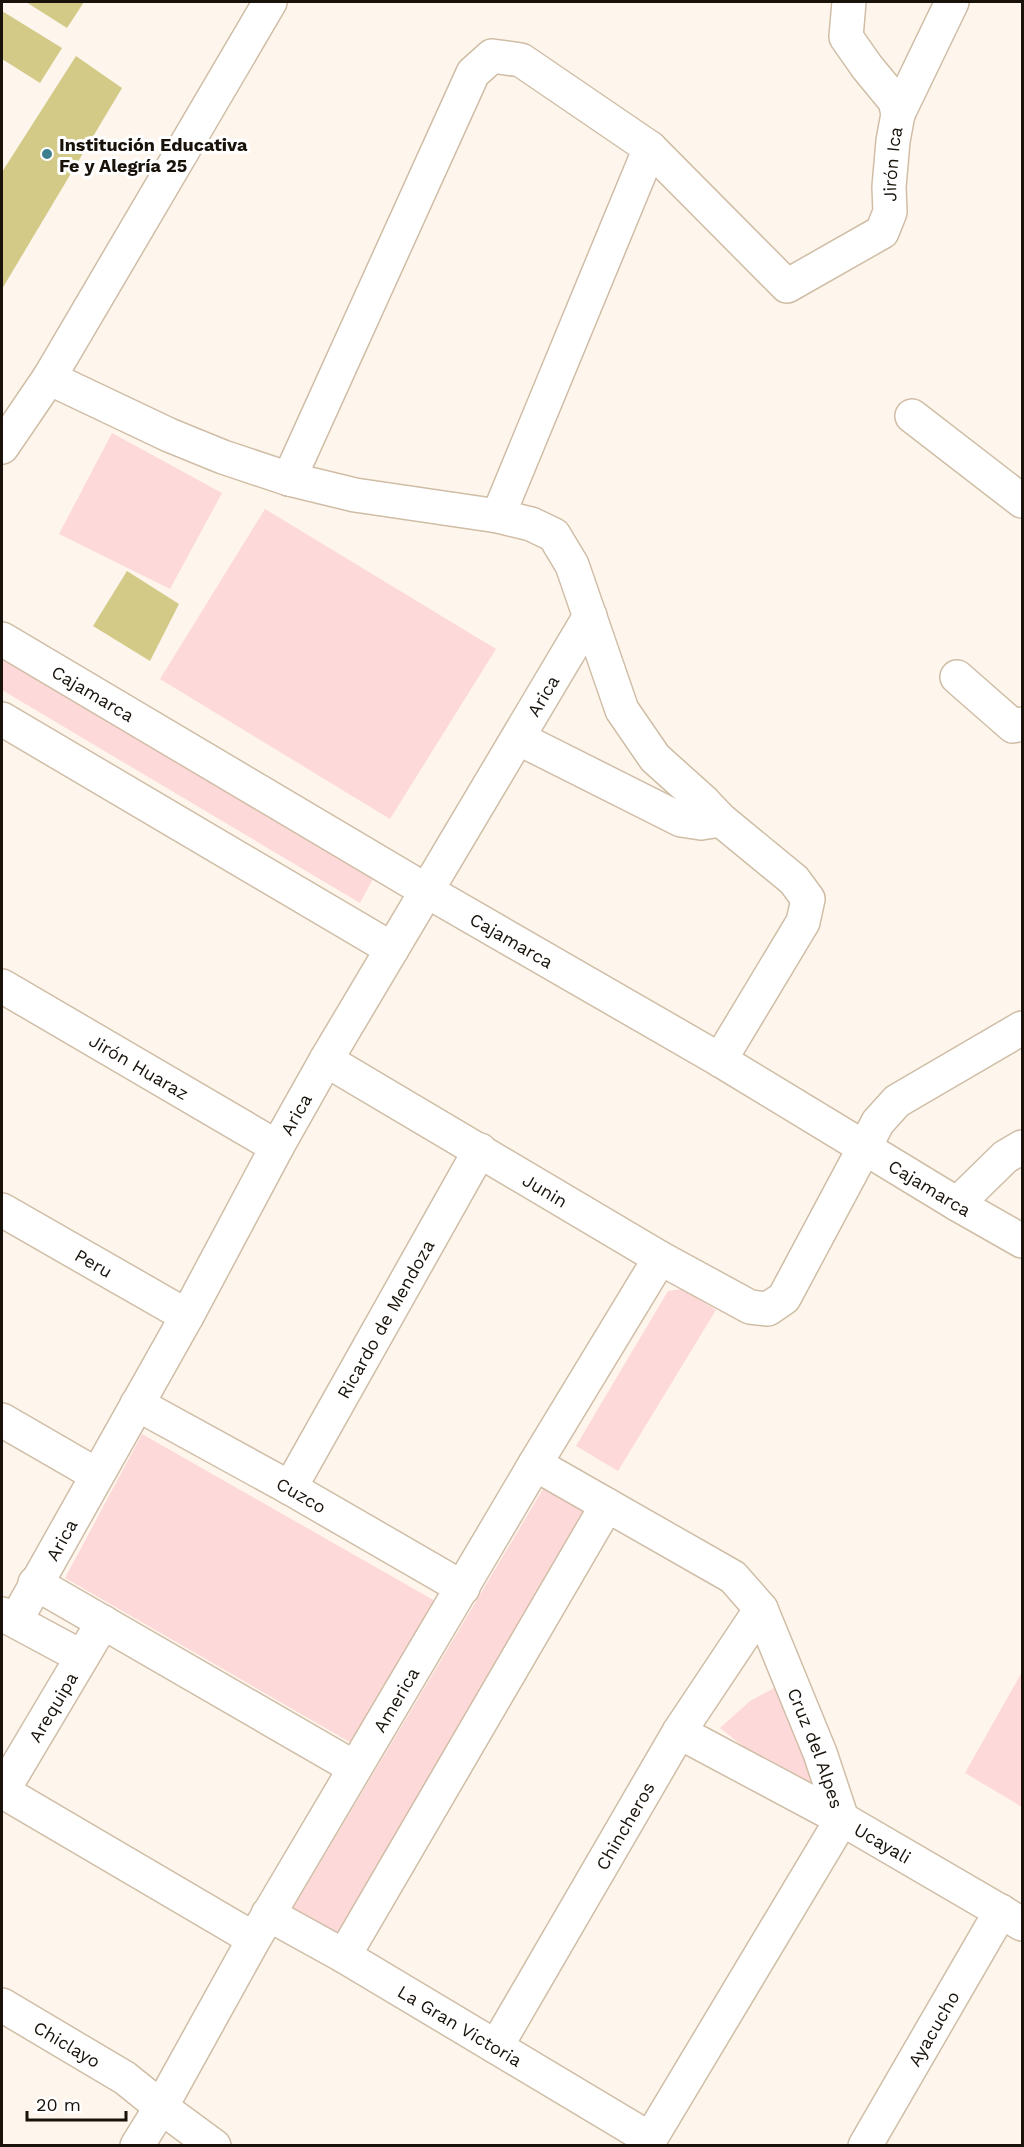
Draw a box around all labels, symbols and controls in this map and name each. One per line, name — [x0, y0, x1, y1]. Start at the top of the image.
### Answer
street label: Jirón Ica — [879, 125, 906, 202]
place label: Institución Educativa Fe y Alegría 25 — [59, 134, 248, 176]
marker: Institución Educativa Fe y Alegría 25 — [40, 147, 54, 161]
street label: Cajamarca — [48, 660, 138, 726]
street label: Arica — [522, 671, 563, 720]
street label: Cajamarca — [467, 908, 557, 972]
street label: Jirón Huaraz — [86, 1029, 193, 1104]
street label: Arica — [275, 1090, 316, 1139]
street label: Cajamarca — [885, 1155, 975, 1220]
street label: Junin — [519, 1169, 571, 1211]
street label: Ricardo de Mendoza — [332, 1236, 438, 1402]
street label: Peru — [72, 1244, 116, 1282]
street label: Cuzco — [273, 1472, 330, 1517]
street label: Arica — [41, 1515, 81, 1564]
street label: America — [368, 1663, 423, 1736]
street label: Arequipa — [24, 1668, 82, 1746]
street label: Cruz del Alpes — [784, 1685, 848, 1811]
street label: Chincheros — [591, 1778, 658, 1873]
street label: Ucayali — [851, 1818, 915, 1867]
street label: La Gran Victoria — [394, 1980, 526, 2071]
street label: Ayacucho — [903, 1987, 963, 2070]
street label: Chiclayo — [30, 2016, 104, 2072]
scale bar — [27, 2084, 126, 2122]
text: 20 m — [36, 2094, 81, 2115]

